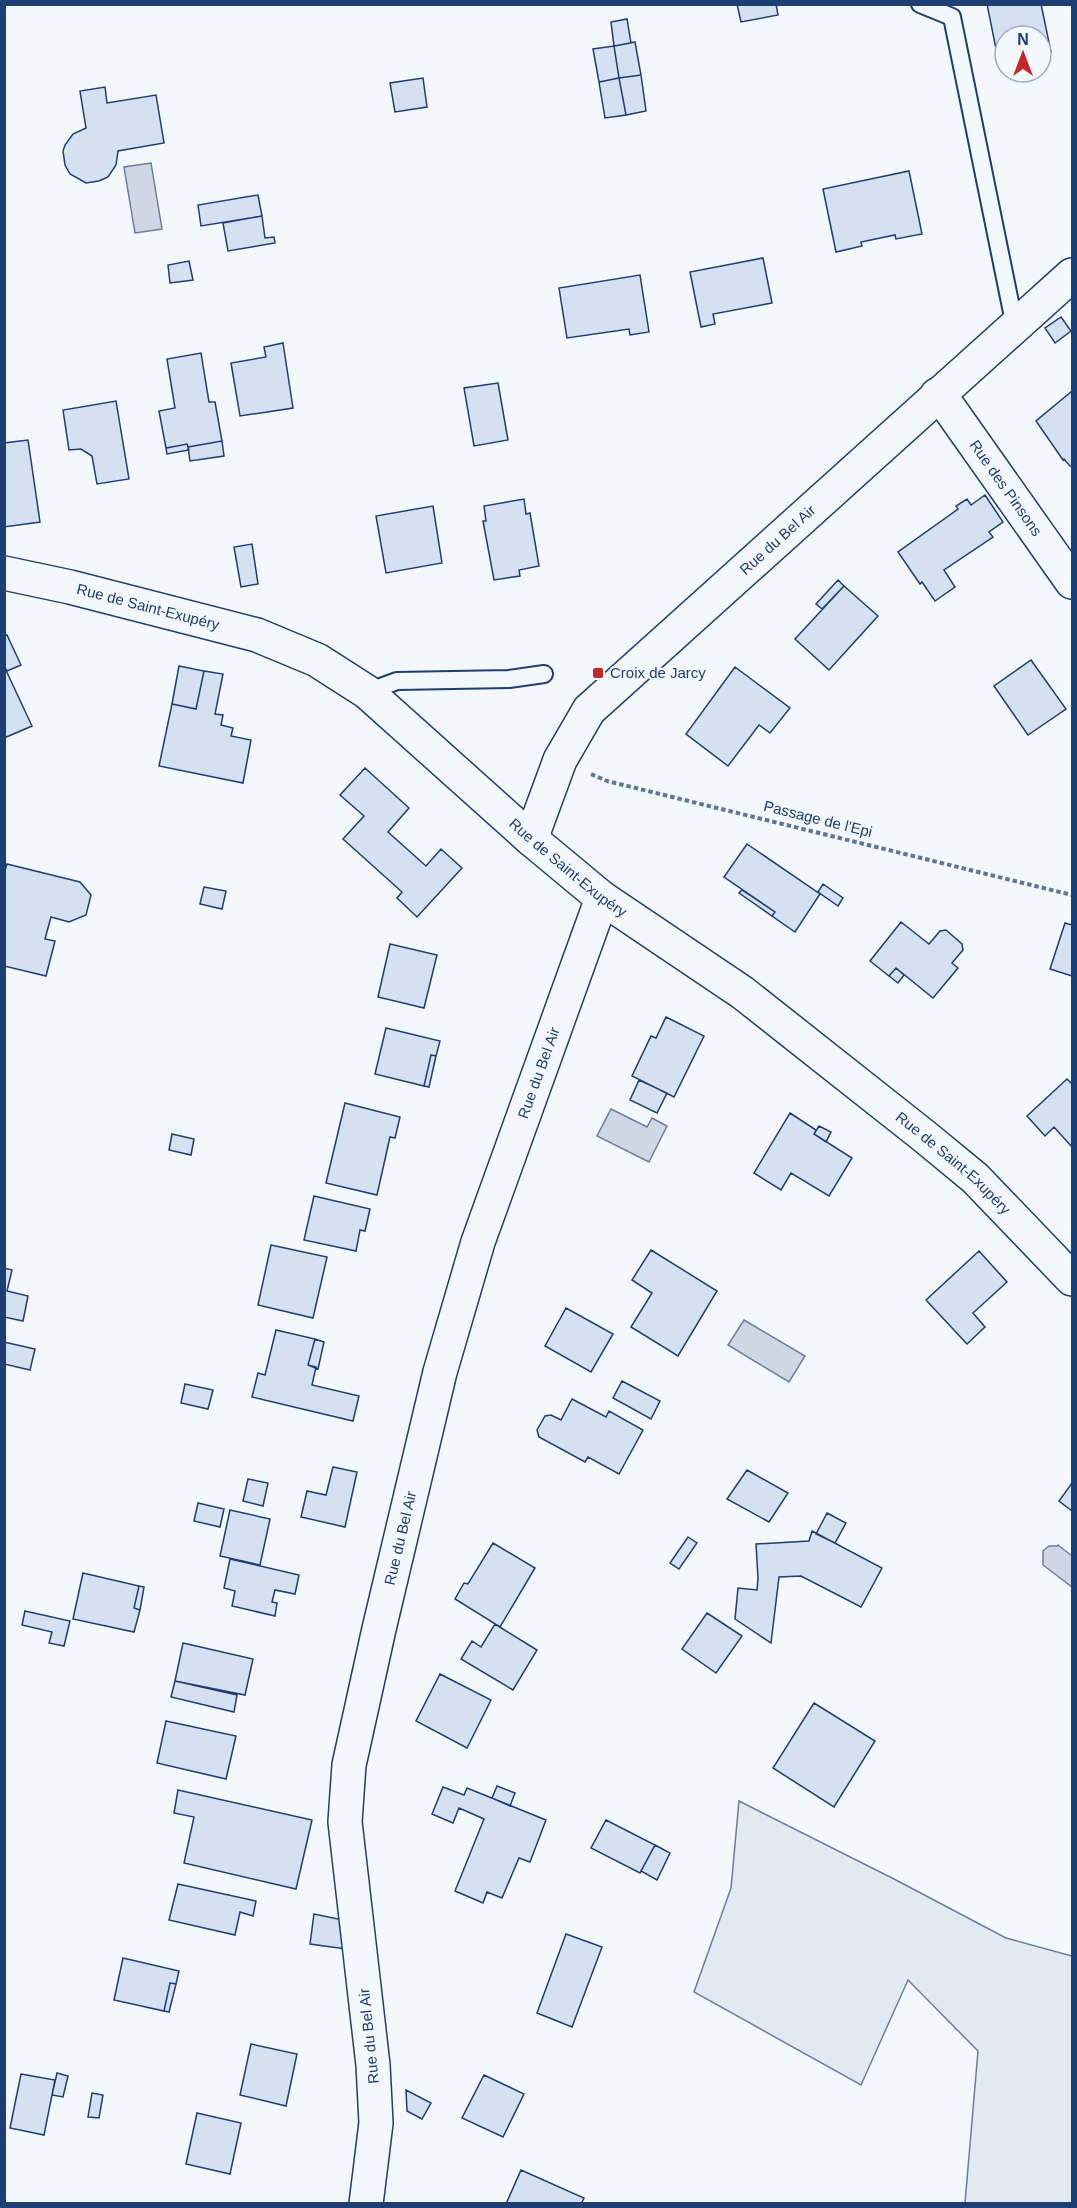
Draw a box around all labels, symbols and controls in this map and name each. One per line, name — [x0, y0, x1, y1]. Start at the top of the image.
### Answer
north arrow — [993, 24, 1053, 84]
text: N — [1017, 31, 1029, 48]
street label: Rue des Pinsons — [966, 437, 1046, 539]
street label: Rue du Bel Air — [736, 501, 819, 578]
street label: Rue de Saint-Exupéry — [75, 580, 222, 633]
place label: Croix de Jarcy — [610, 664, 706, 681]
marker: Croix de Jarcy — [591, 666, 605, 680]
street label: Passage de l'Epi — [762, 797, 874, 840]
street label: Rue de Saint-Exupéry — [506, 815, 631, 921]
street label: Rue du Bel Air — [514, 1025, 563, 1121]
street label: Rue de Saint-Exupéry — [893, 1108, 1015, 1218]
street label: Rue du Bel Air — [381, 1489, 419, 1587]
street label: Rue du Bel Air — [355, 1987, 382, 2085]

